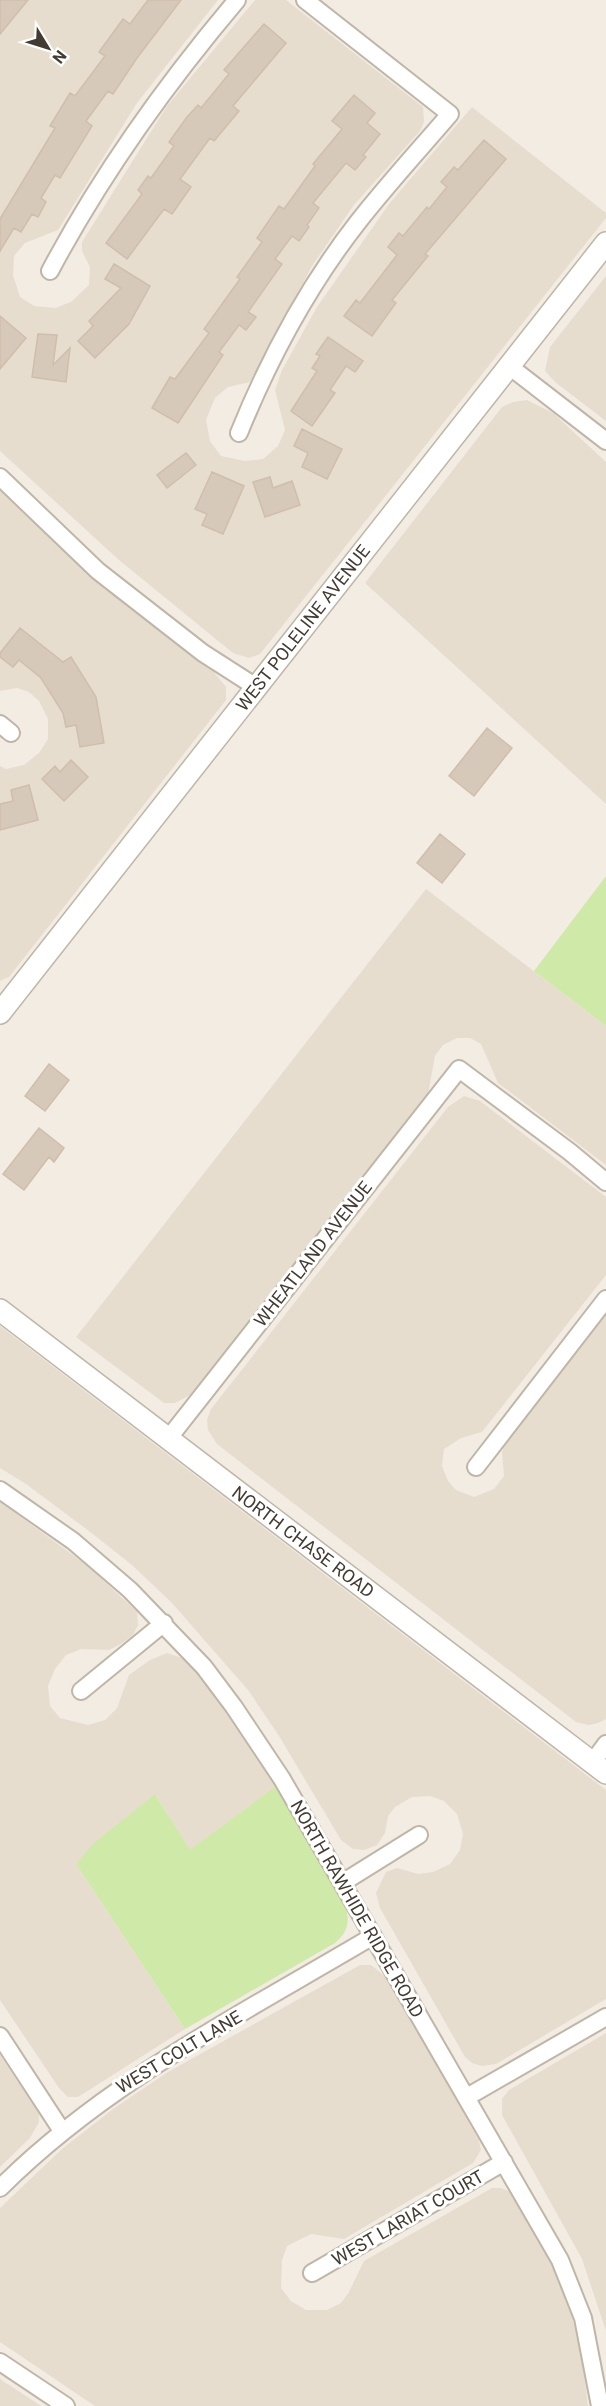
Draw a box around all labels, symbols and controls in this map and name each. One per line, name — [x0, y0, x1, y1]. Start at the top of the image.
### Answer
north arrow — [18, 18, 78, 78]
text: N — [48, 47, 70, 67]
street label: WEST POLELINE AVENUE — [231, 540, 374, 715]
street label: WHEATLAND AVENUE — [249, 1177, 376, 1330]
street label: NORTH CHASE ROAD — [228, 1481, 378, 1602]
street label: NORTH RAWHIDE RIDGE ROAD — [286, 1796, 428, 2021]
street label: WEST COLT LANE — [112, 2006, 245, 2097]
street label: WEST LARIAT COURT — [328, 2165, 488, 2270]

